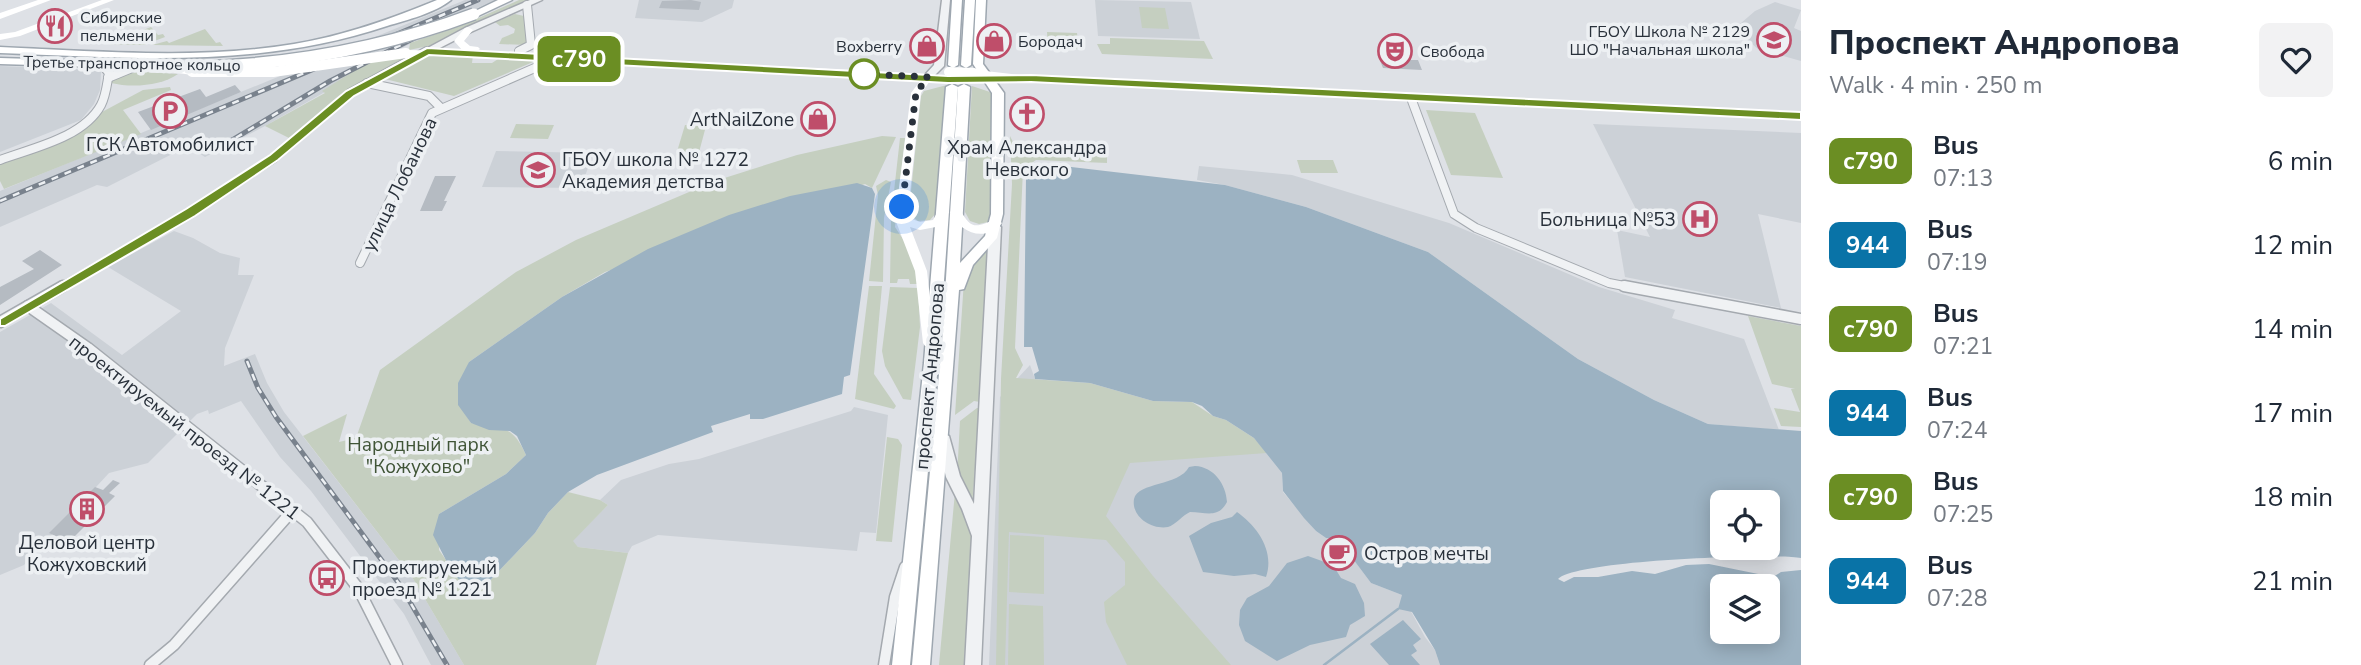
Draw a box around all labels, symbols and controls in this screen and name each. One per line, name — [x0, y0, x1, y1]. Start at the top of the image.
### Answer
restaurant icon: Сибирские пельмени — [36, 7, 74, 45]
place label: Сибирские пельмени — [80, 7, 162, 47]
place label: ГБОУ Школа № 2129 ШО "Начальная школа" — [1570, 21, 1750, 61]
school or university icon: ГБОУ Школа № 2129 ШО "Начальная школа" — [1755, 21, 1793, 59]
text: Проспект Андропова — [1829, 21, 2180, 66]
shop icon: Бородач — [975, 22, 1013, 60]
button: heart — [2259, 23, 2333, 97]
shop icon: Boxberry — [908, 27, 946, 65]
place label: Бородач — [1018, 31, 1083, 53]
theatre icon: Свобода — [1376, 32, 1414, 70]
line badge: с790 — [530, 36, 628, 82]
place label: Boxberry — [836, 36, 903, 58]
place label: Свобода — [1420, 41, 1485, 63]
text: с790 — [552, 43, 606, 75]
street label: Третье транспортное кольцо — [23, 51, 241, 77]
unlabelled marker — [849, 59, 879, 89]
text: Walk · 4 min · 250 m — [1829, 70, 2042, 101]
parking icon: ГСК Автомобилист — [151, 92, 189, 130]
church icon: Храм Александра Невского — [1008, 95, 1046, 133]
shop icon: ArtNailZone — [799, 100, 837, 138]
place label: ArtNailZone — [690, 107, 794, 133]
street label: улица Лобанова — [356, 113, 444, 256]
text: Bus — [1933, 128, 1979, 163]
place label: ГСК Автомобилист — [86, 132, 255, 158]
place label: Храм Александра Невского — [947, 135, 1107, 183]
text: 6 min — [2268, 144, 2333, 179]
text: с790 — [1843, 145, 1898, 177]
place label: ГБОУ школа № 1272 Академия детства — [562, 147, 749, 195]
school or university icon: ГБОУ школа № 1272 Академия детства — [519, 151, 557, 189]
text: 07:13 — [1933, 163, 1993, 194]
your location — [884, 189, 919, 224]
hospital icon: Больница №53 — [1681, 200, 1719, 238]
place label: Больница №53 — [1540, 207, 1676, 233]
text: Bus — [1927, 212, 1973, 247]
text: 12 min — [2252, 228, 2333, 263]
text: 944 — [1846, 229, 1889, 261]
text: 07:19 — [1927, 247, 1987, 278]
street label: проспект Андропова — [909, 282, 951, 471]
text: Bus — [1933, 296, 1979, 331]
text: 14 min — [2252, 312, 2333, 347]
text: с790 — [1843, 313, 1898, 345]
street label: проектируемый проезд № 1221 — [63, 329, 305, 526]
text: 07:21 — [1933, 331, 1993, 362]
text: Bus — [1927, 380, 1973, 415]
text: 17 min — [2252, 396, 2333, 431]
text: 944 — [1846, 397, 1889, 429]
text: 07:24 — [1927, 415, 1987, 446]
park label: Народный парк "Кожухово" — [347, 432, 489, 480]
text: Bus — [1933, 464, 1979, 499]
text: 18 min — [2252, 480, 2333, 515]
text: с790 — [1843, 481, 1898, 513]
building icon: Деловой центр Кожуховский — [68, 490, 106, 528]
map controls — [1710, 490, 1780, 644]
button: locate — [1710, 490, 1780, 560]
text: 07:25 — [1933, 499, 1993, 530]
place label: Деловой центр Кожуховский — [19, 530, 155, 578]
cafe icon: Остров мечты — [1320, 534, 1358, 572]
place label: Остров мечты — [1364, 541, 1489, 567]
text: Bus — [1927, 548, 1973, 583]
place label: Проектируемый проезд № 1221 — [352, 555, 497, 603]
bus stop icon: Проектируемый проезд № 1221 — [308, 559, 346, 597]
text: 21 min — [2252, 564, 2333, 599]
text: 944 — [1846, 565, 1889, 597]
button: layers — [1710, 574, 1780, 644]
text: 07:28 — [1927, 583, 1987, 614]

